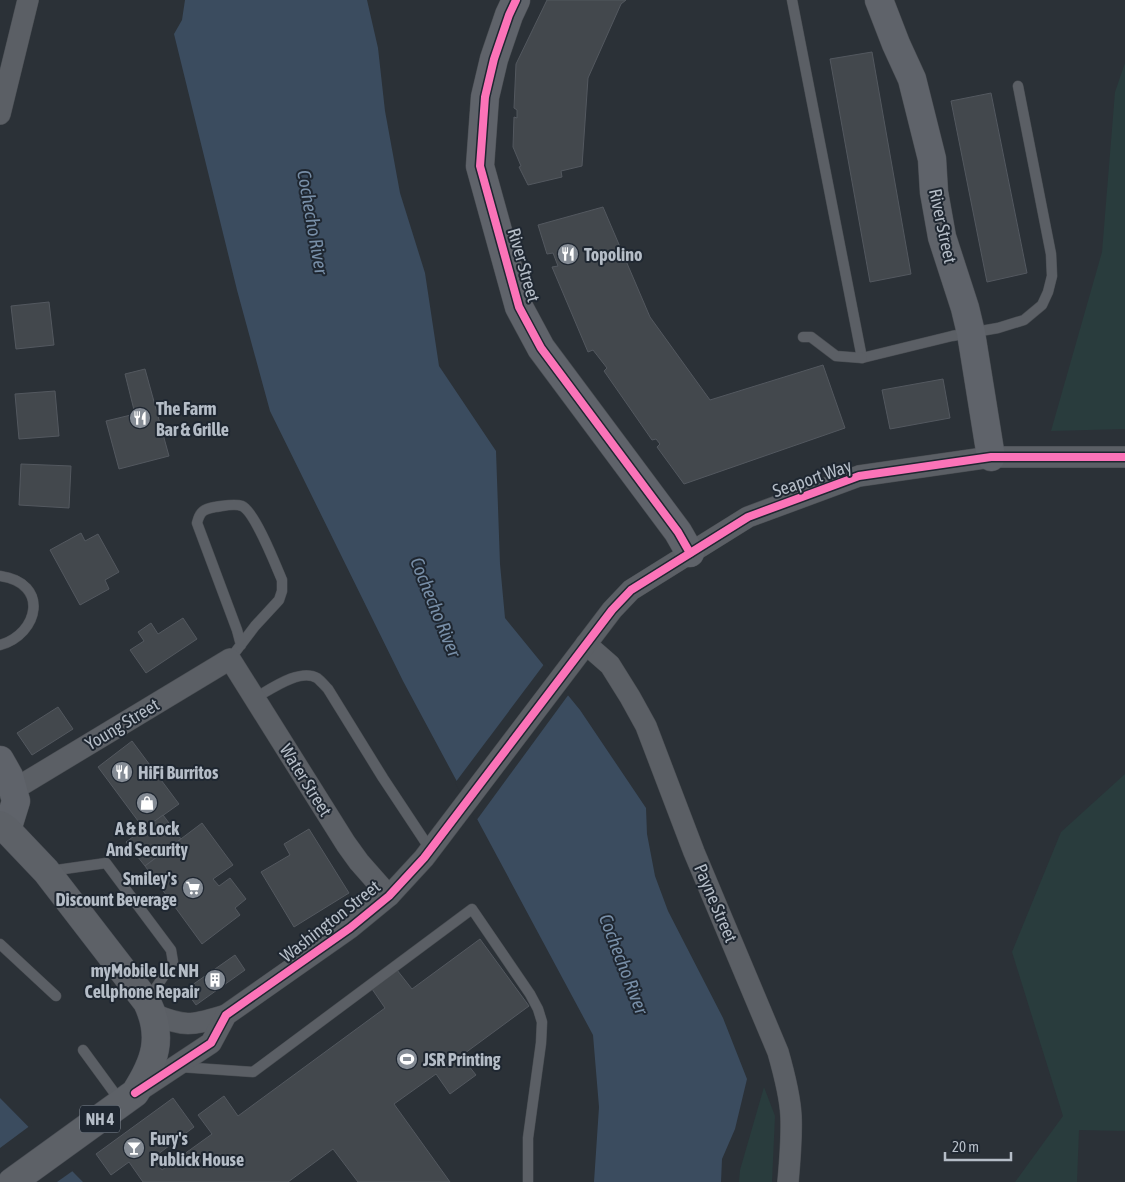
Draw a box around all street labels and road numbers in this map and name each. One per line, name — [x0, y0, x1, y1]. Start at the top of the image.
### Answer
street label: River Street — [925, 187, 961, 265]
street label: River Street — [503, 226, 545, 304]
street label: Seaport Way — [770, 455, 854, 501]
street label: Young Street — [81, 694, 163, 754]
street label: Water Street — [276, 740, 336, 820]
street label: Payne Street — [690, 861, 742, 945]
street label: Washington Street — [276, 876, 384, 966]
road number: NH 4 — [80, 1106, 120, 1132]

